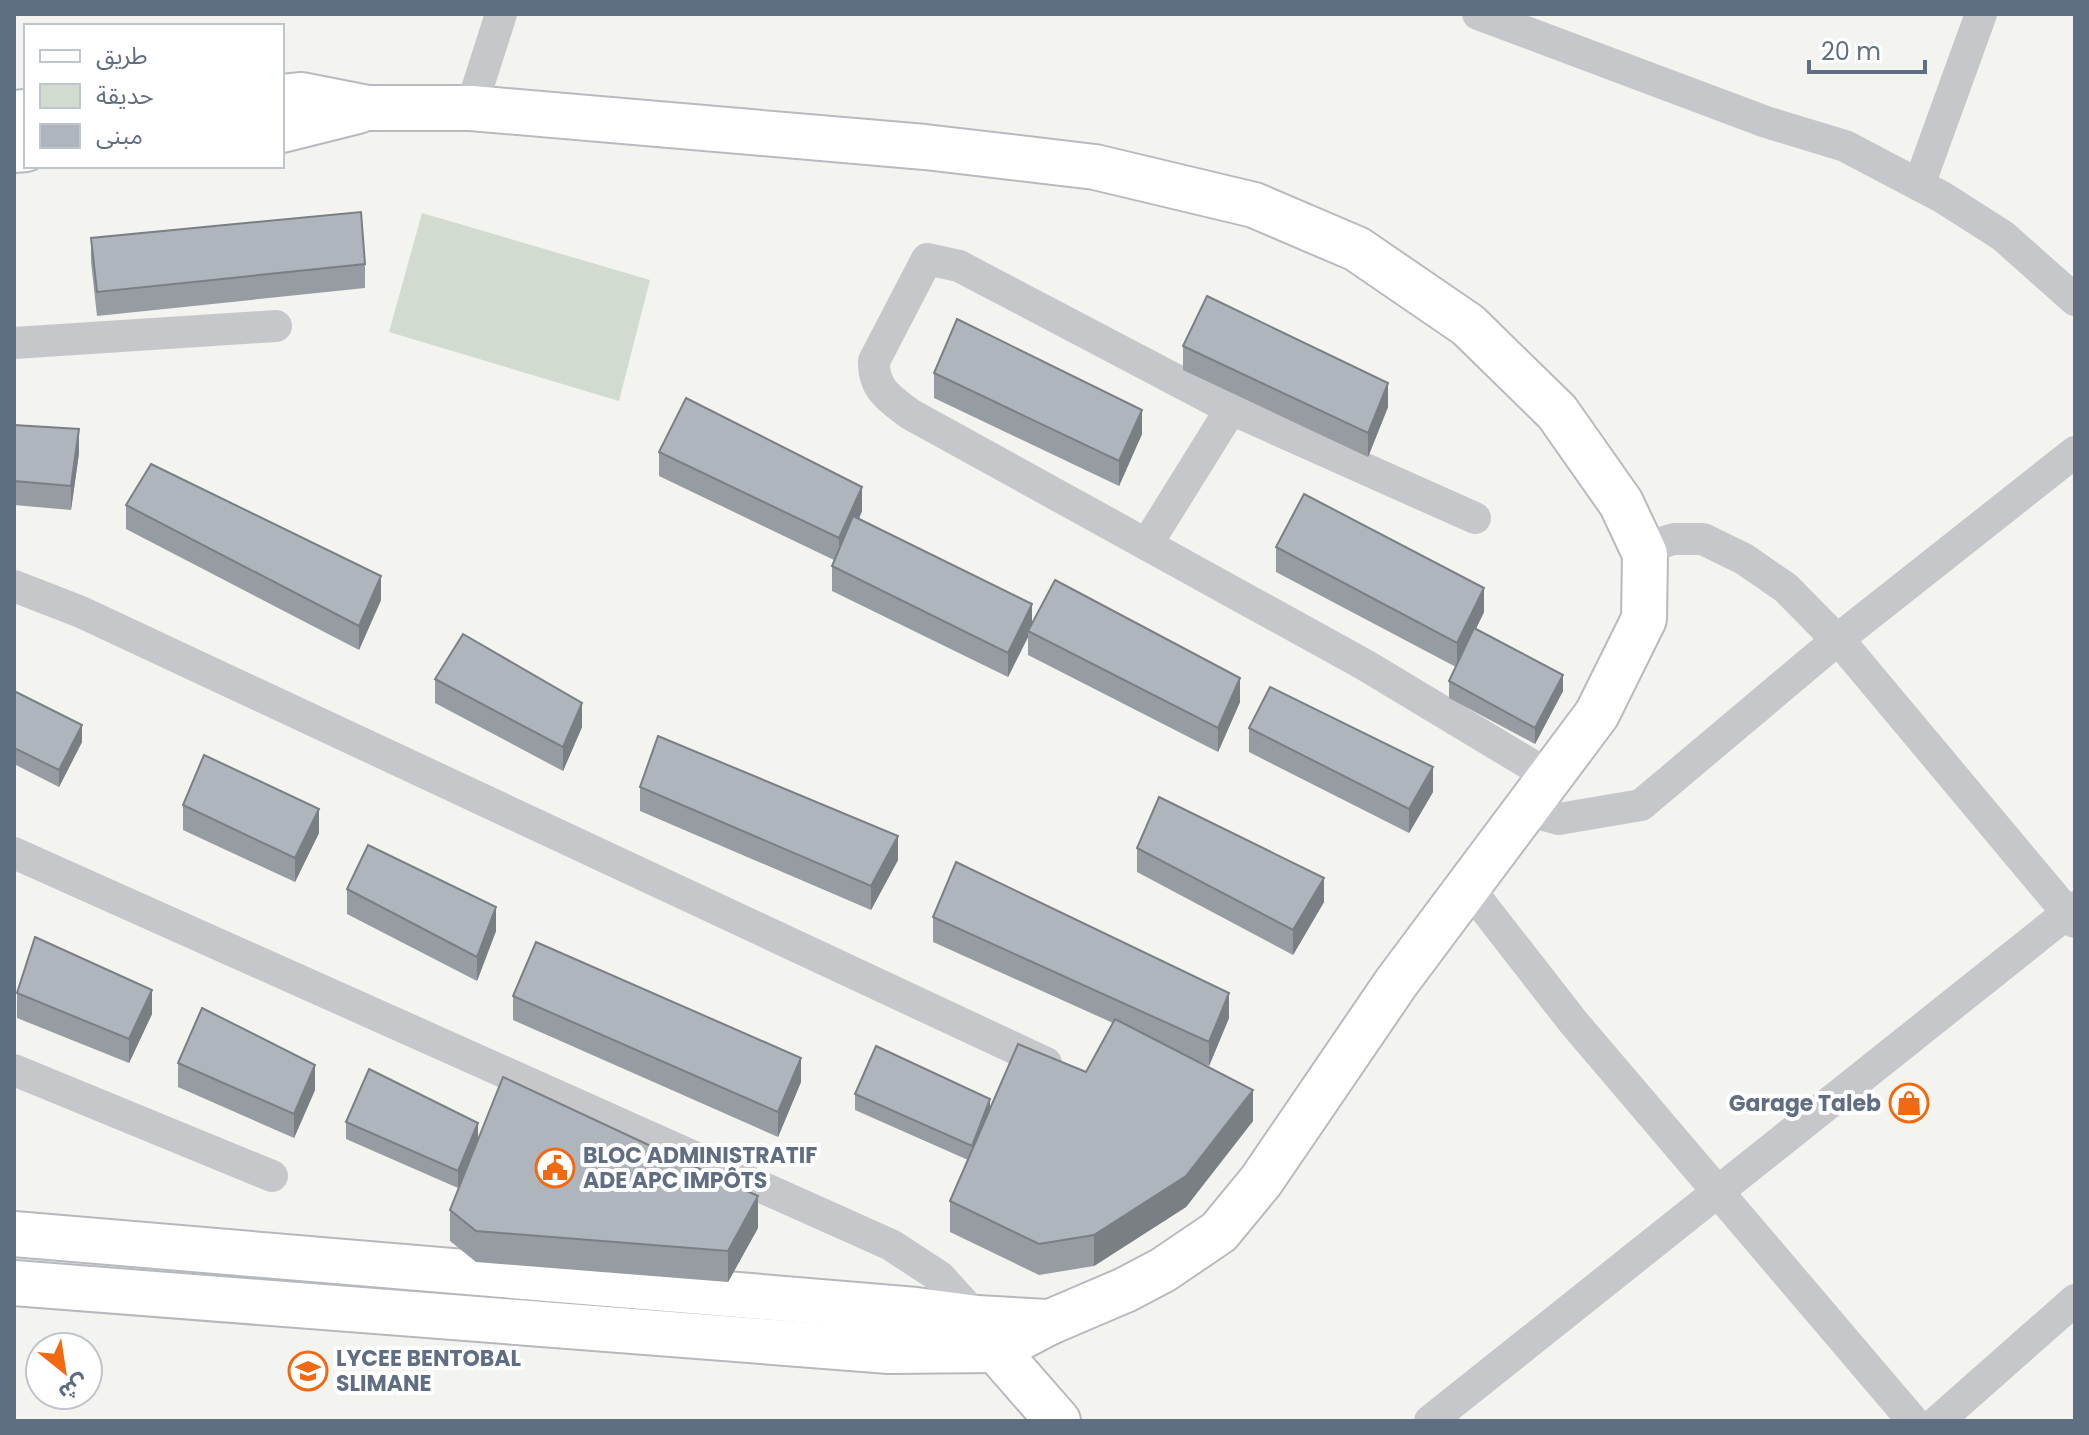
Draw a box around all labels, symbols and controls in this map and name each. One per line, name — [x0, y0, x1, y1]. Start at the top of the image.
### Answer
legend — [24, 24, 284, 168]
scale bar — [1809, 24, 1925, 74]
text: 20 m — [1821, 35, 1881, 68]
text: طريق — [96, 39, 148, 72]
text: حديقة — [96, 79, 154, 112]
text: مبنى — [96, 119, 143, 152]
shop icon: Garage Taleb — [1888, 1082, 1930, 1124]
place label: Garage Taleb — [1729, 1088, 1881, 1119]
place label: BLOC ADMINISTRATIF ADE APC IMPÔTS — [583, 1140, 817, 1196]
public building icon: BLOC ADMINISTRATIF ADE APC IMPÔTS — [534, 1147, 576, 1189]
north arrow — [24, 1331, 104, 1411]
place label: LYCEE BENTOBAL SLIMANE — [336, 1343, 521, 1399]
school or university icon: LYCEE BENTOBAL SLIMANE — [287, 1350, 329, 1392]
text: ش — [53, 1367, 95, 1409]

